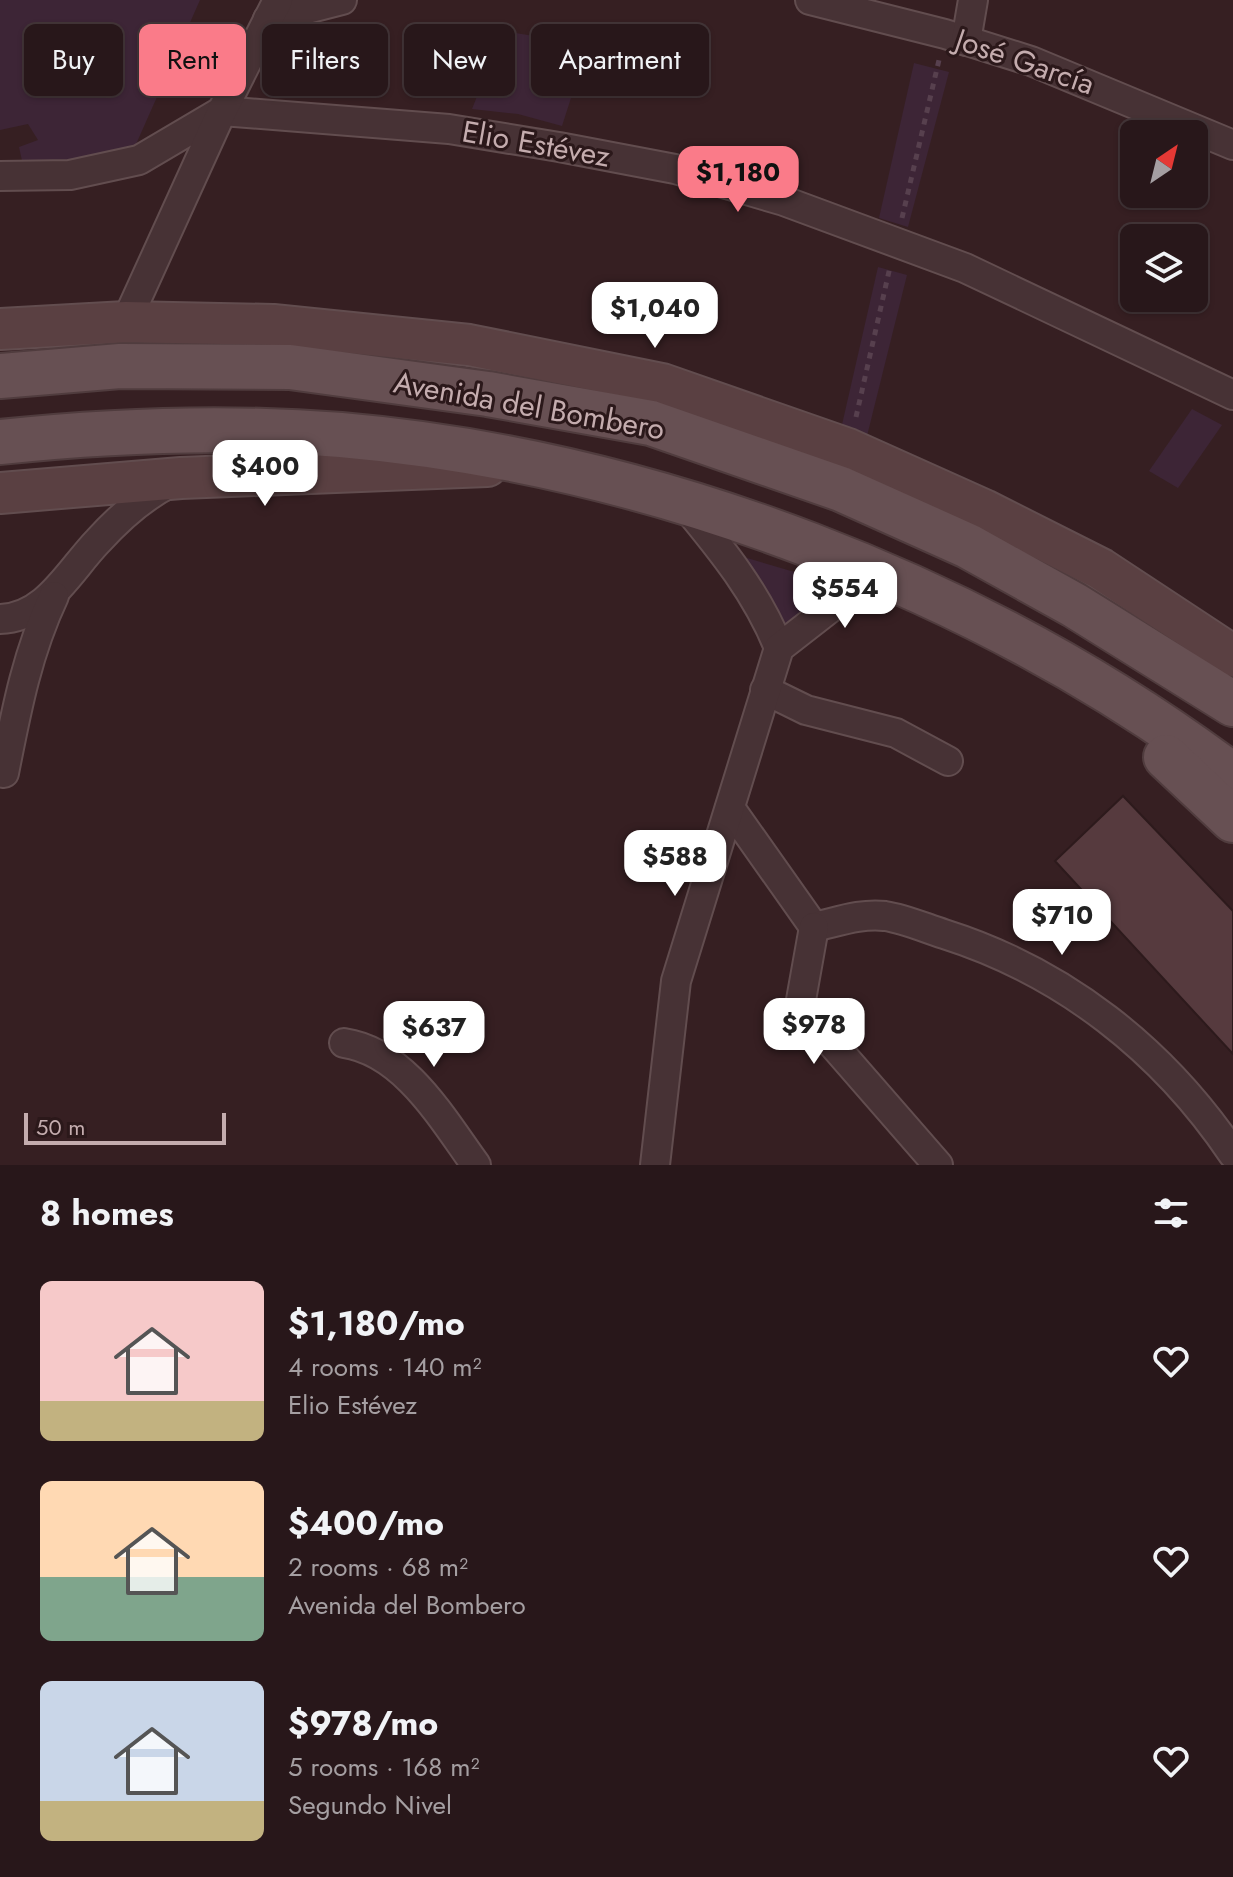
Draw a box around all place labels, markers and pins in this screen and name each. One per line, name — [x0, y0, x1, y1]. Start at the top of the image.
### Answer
pin: $1,180 — [673, 146, 803, 214]
pin: $1,040 — [590, 282, 720, 350]
pin: $400 — [218, 440, 312, 508]
pin: $554 — [798, 562, 892, 630]
pin: $588 — [628, 830, 722, 898]
pin: $710 — [1015, 889, 1109, 957]
pin: $978 — [767, 998, 861, 1066]
pin: $637 — [387, 1001, 481, 1069]

